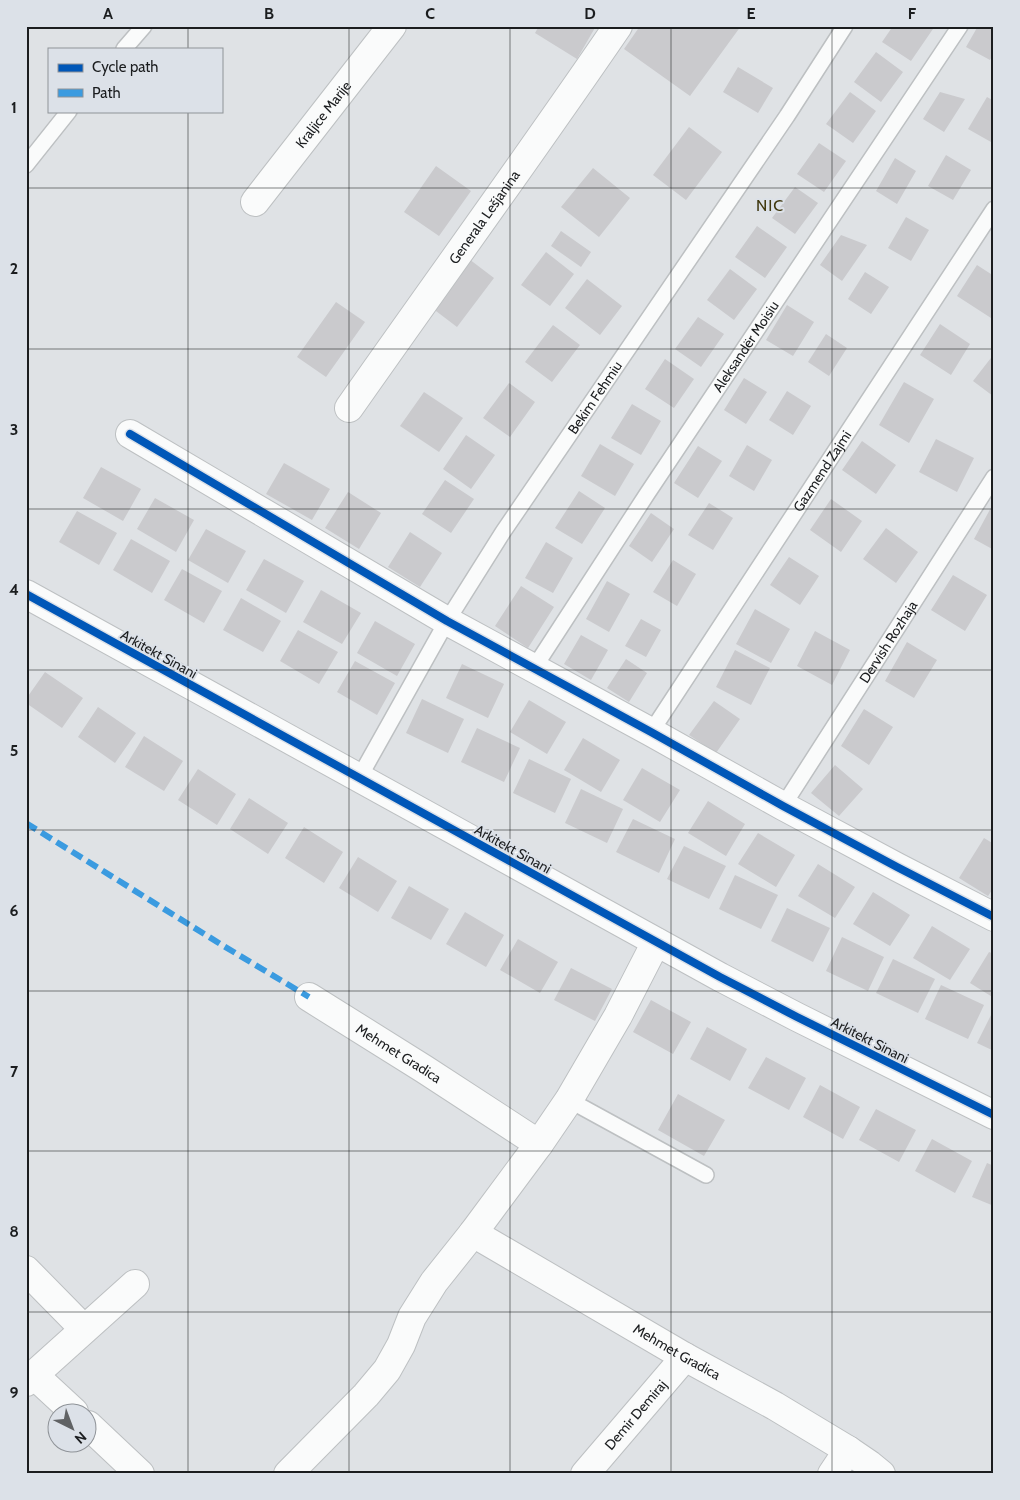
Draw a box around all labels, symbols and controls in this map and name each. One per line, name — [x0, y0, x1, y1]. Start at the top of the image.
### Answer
text: A — [103, 4, 113, 23]
text: B — [264, 4, 274, 23]
text: C — [425, 4, 435, 23]
text: D — [584, 4, 596, 23]
text: E — [746, 4, 756, 23]
text: F — [908, 4, 917, 23]
legend — [48, 48, 222, 112]
text: Cycle path — [92, 58, 158, 76]
street label: Kraljice Marije — [291, 77, 355, 152]
text: Path — [92, 84, 121, 102]
text: 1 — [11, 98, 17, 117]
street label: Generala Lešjanina — [445, 167, 524, 267]
district label: NIC — [756, 196, 784, 215]
text: 2 — [10, 259, 18, 278]
street label: Aleksandër Moisiu — [709, 297, 783, 396]
street label: Bekim Fehmiu — [564, 358, 626, 437]
text: 3 — [10, 420, 18, 439]
street label: Gazmend Zajmi — [789, 427, 855, 515]
text: 4 — [9, 580, 19, 599]
street label: Dervish Rozhaja — [855, 597, 922, 686]
street label: Arkitekt Sinani — [118, 626, 200, 682]
text: 5 — [10, 741, 18, 760]
street label: Arkitekt Sinani — [472, 821, 554, 877]
text: 6 — [10, 901, 19, 920]
street label: Arkitekt Sinani — [828, 1013, 912, 1067]
street label: Mehmet Gradica — [353, 1020, 445, 1087]
text: 7 — [10, 1062, 19, 1081]
text: 8 — [9, 1222, 19, 1241]
street label: Mehmet Gradica — [630, 1320, 724, 1384]
street label: Demir Demiraj — [601, 1376, 671, 1454]
text: 9 — [10, 1383, 19, 1402]
north arrow — [48, 1402, 98, 1452]
text: N — [71, 1428, 90, 1448]

